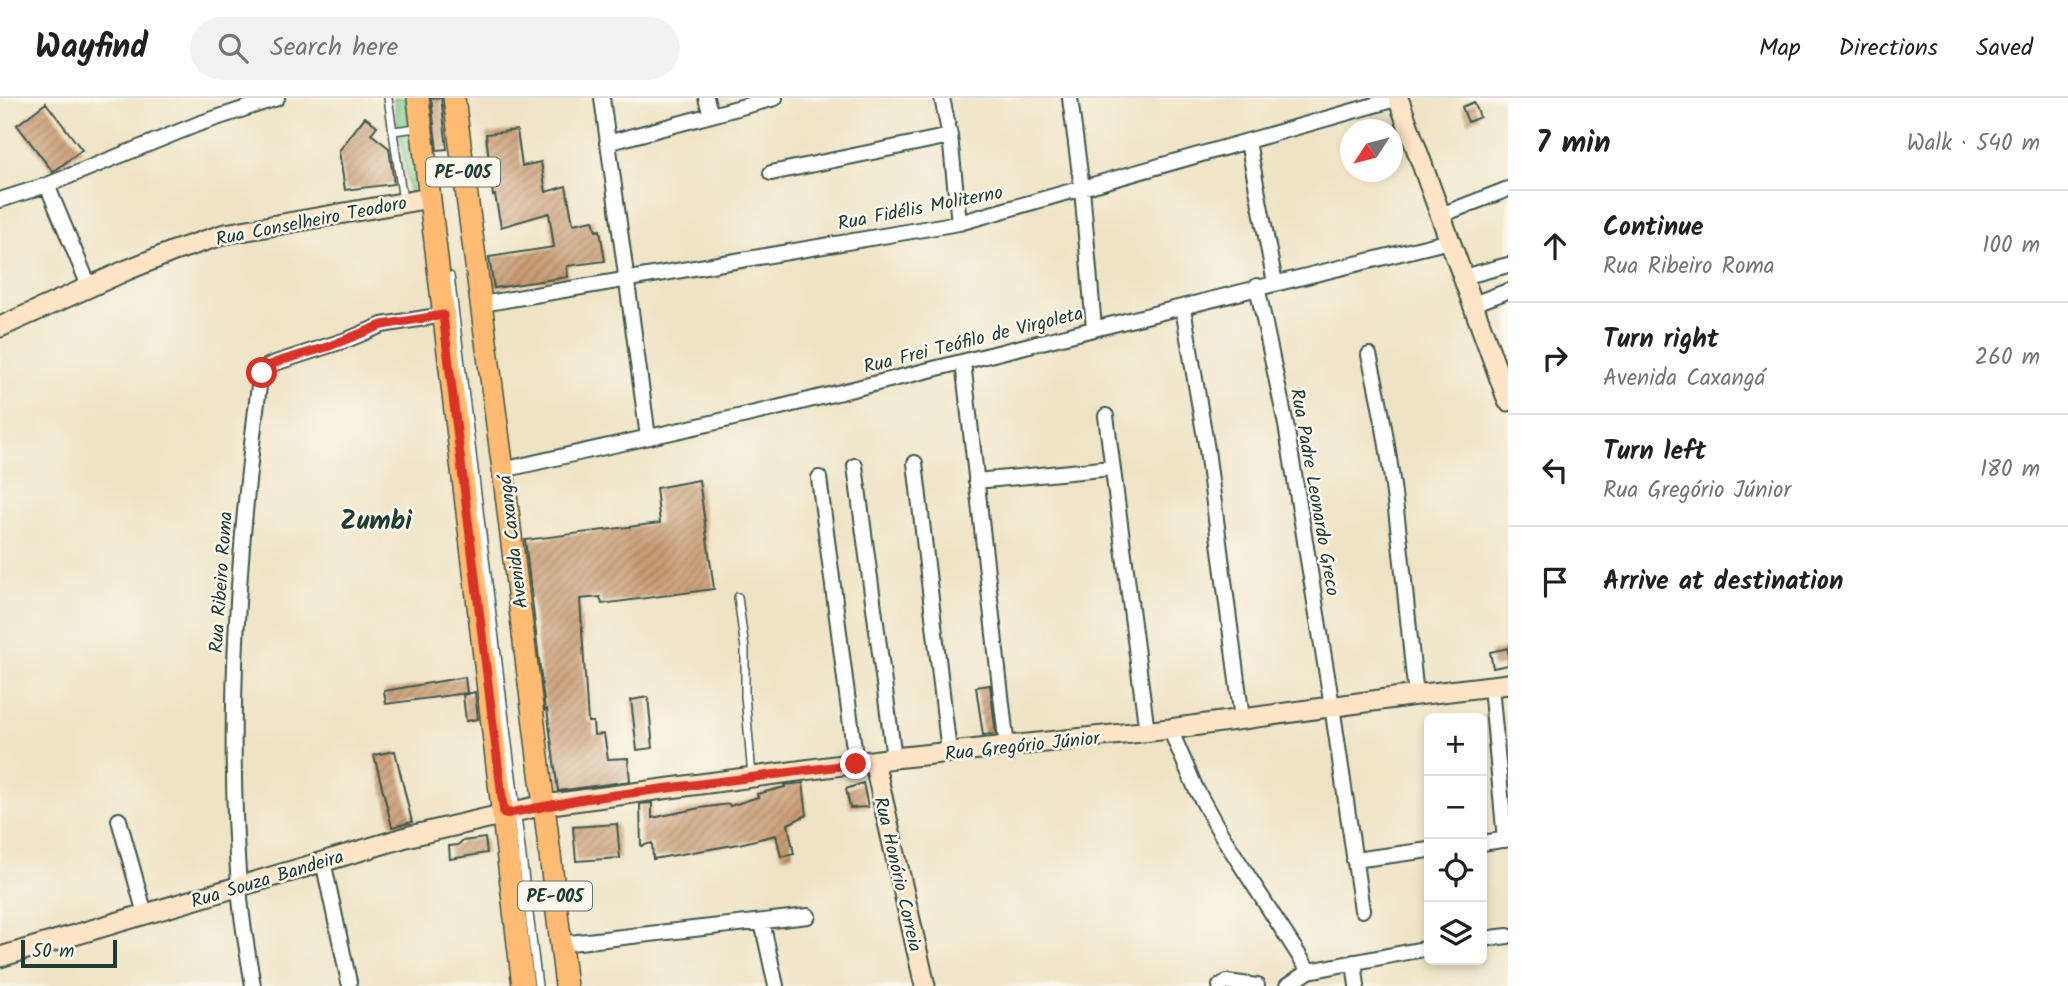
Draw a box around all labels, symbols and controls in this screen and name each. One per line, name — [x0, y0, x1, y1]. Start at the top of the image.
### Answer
search box — [190, 17, 680, 80]
text: Wayfind — [35, 22, 148, 75]
text: Search here — [270, 27, 398, 69]
icon: search — [214, 29, 252, 67]
text: Map — [1759, 29, 1801, 68]
text: Directions — [1839, 29, 1938, 68]
text: Saved — [1976, 29, 2033, 68]
north arrow — [1340, 119, 1403, 182]
text: 7 min — [1536, 120, 1611, 168]
text: Walk · 540 m — [1907, 126, 2040, 162]
road number: PE-005 — [426, 158, 500, 186]
street label: Rua Fidélis Moliterno — [835, 178, 1006, 240]
street label: Rua Conselheiro Teodoro — [213, 189, 410, 255]
text: Continue — [1603, 207, 1704, 249]
icon: ahead — [1536, 227, 1574, 265]
text: 100 m — [1982, 228, 2040, 264]
text: Rua Ribeiro Roma — [1603, 249, 1775, 285]
street label: Rua Frei Teófilo de Virgoleta — [860, 299, 1087, 383]
text: Turn right — [1603, 319, 1719, 361]
icon: right — [1536, 339, 1574, 377]
text: 260 m — [1975, 340, 2040, 376]
route start — [246, 357, 277, 388]
text: Avenida Caxangá — [1603, 361, 1765, 397]
street label: Rua Padre Leonardo Greco — [1281, 386, 1347, 598]
text: Turn left — [1603, 431, 1706, 473]
icon: left — [1536, 451, 1574, 489]
text: 180 m — [1980, 452, 2040, 488]
street label: Avenida Caxangá — [491, 471, 537, 610]
text: Rua Gregório Júnior — [1603, 473, 1791, 509]
district label: Zumbi — [340, 501, 413, 543]
street label: Rua Ribeiro Roma — [202, 510, 242, 654]
text: Arrive at destination — [1603, 561, 1843, 603]
icon: arrive — [1536, 563, 1574, 601]
map controls — [1424, 713, 1487, 965]
button: + — [1424, 713, 1487, 776]
street label: Rua Gregório Júnior — [943, 724, 1103, 770]
route end — [840, 748, 871, 779]
button: − — [1424, 776, 1487, 839]
street label: Rua Honório Correia — [865, 794, 929, 955]
button: locate — [1424, 839, 1487, 902]
street label: Rua Souza Bandeira — [187, 842, 348, 917]
road number: PE-005 — [518, 882, 592, 910]
button: layers — [1424, 902, 1487, 965]
scale bar — [21, 937, 117, 969]
text: 50 m — [32, 937, 74, 967]

